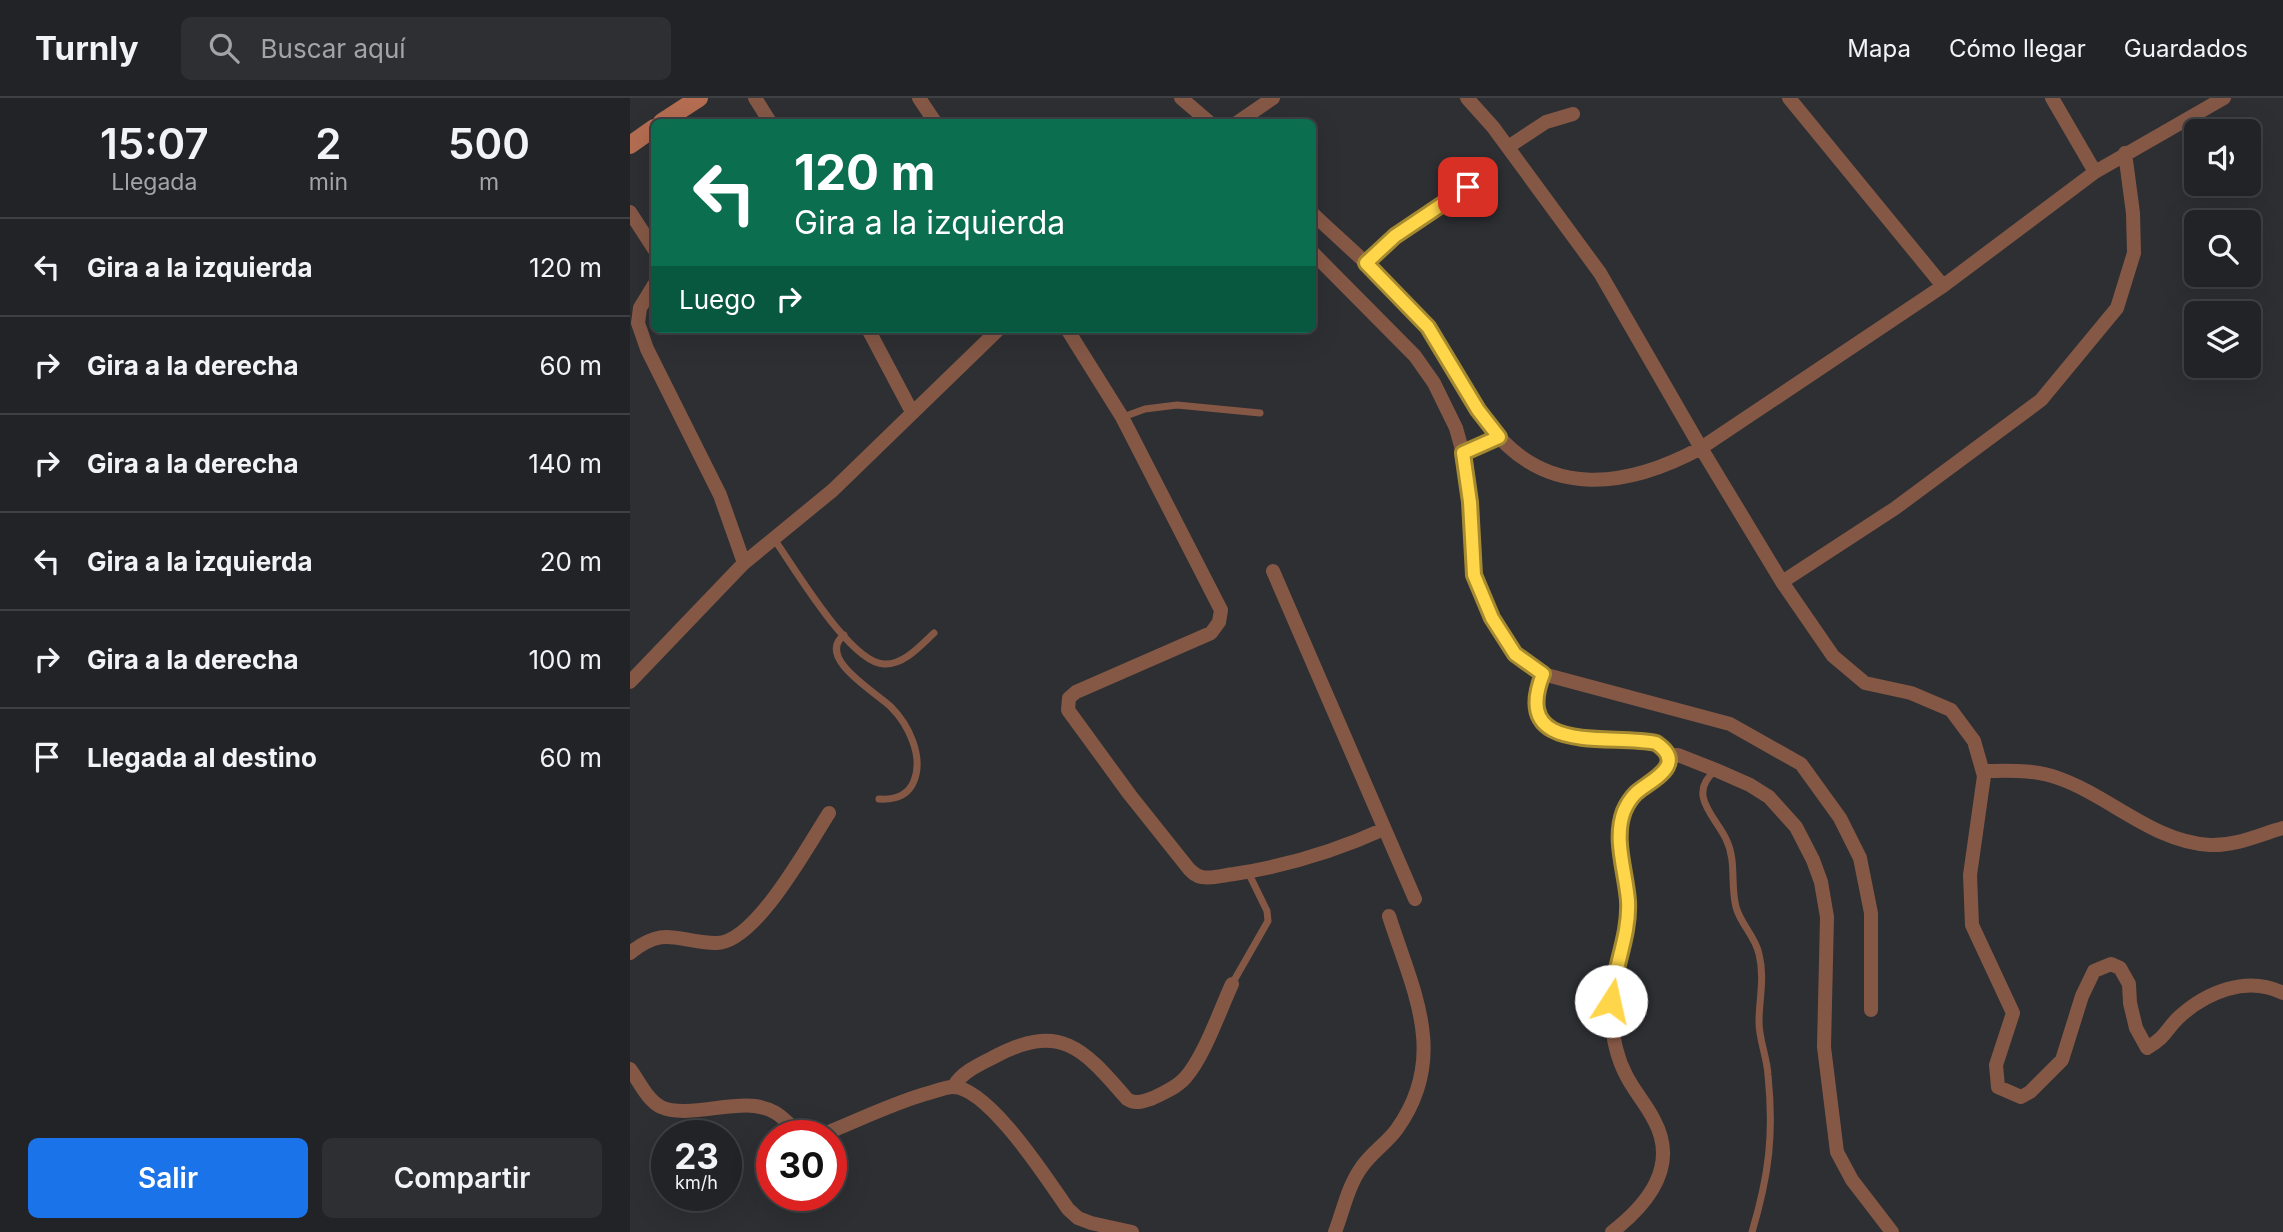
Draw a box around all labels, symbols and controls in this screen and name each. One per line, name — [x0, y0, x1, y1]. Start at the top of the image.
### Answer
search box — [181, 17, 671, 80]
text: Turnly — [35, 28, 139, 68]
icon: search — [205, 29, 243, 67]
text: Buscar aquí — [261, 33, 406, 64]
text: Mapa — [1847, 34, 1911, 63]
text: Cómo llegar — [1949, 34, 2086, 63]
text: Guardados — [2124, 34, 2248, 63]
text: 15:07 — [100, 118, 209, 169]
text: 2 — [315, 118, 341, 169]
text: 500 — [448, 118, 530, 169]
map controls — [2184, 119, 2261, 378]
button: sound — [2184, 119, 2261, 196]
text: 120 m — [794, 143, 935, 202]
icon: left — [679, 147, 770, 238]
pin — [1438, 157, 1498, 217]
text: Llegada — [111, 168, 197, 196]
text: min — [309, 168, 348, 196]
text: m — [479, 168, 499, 196]
icon: arrive — [1449, 168, 1487, 206]
text: Gira a la izquierda — [794, 203, 1065, 242]
button: search — [2184, 210, 2261, 287]
icon: left — [28, 248, 66, 286]
text: Gira a la izquierda — [87, 252, 313, 283]
text: 120 m — [529, 252, 602, 283]
icon: right — [770, 280, 808, 318]
text: Luego — [679, 284, 756, 315]
button: layers — [2184, 301, 2261, 378]
icon: right — [28, 346, 66, 384]
text: Gira a la derecha — [87, 350, 299, 381]
text: 60 m — [539, 350, 602, 381]
icon: right — [28, 444, 66, 482]
text: Gira a la derecha — [87, 448, 299, 479]
text: 140 m — [528, 448, 602, 479]
icon: left — [28, 542, 66, 580]
text: Gira a la izquierda — [87, 546, 313, 577]
text: 20 m — [540, 546, 602, 577]
icon: right — [28, 640, 66, 678]
text: Gira a la derecha — [87, 644, 299, 675]
text: 100 m — [529, 644, 602, 675]
icon: arrive — [28, 738, 66, 776]
text: Llegada al destino — [87, 742, 317, 773]
text: 60 m — [539, 742, 602, 773]
position arrow — [1574, 964, 1648, 1038]
speed limit sign: 30 — [756, 1120, 847, 1211]
text: 23 — [674, 1135, 719, 1177]
button: Salir — [28, 1138, 308, 1218]
button: Compartir — [322, 1138, 602, 1218]
text: km/h — [675, 1172, 718, 1193]

